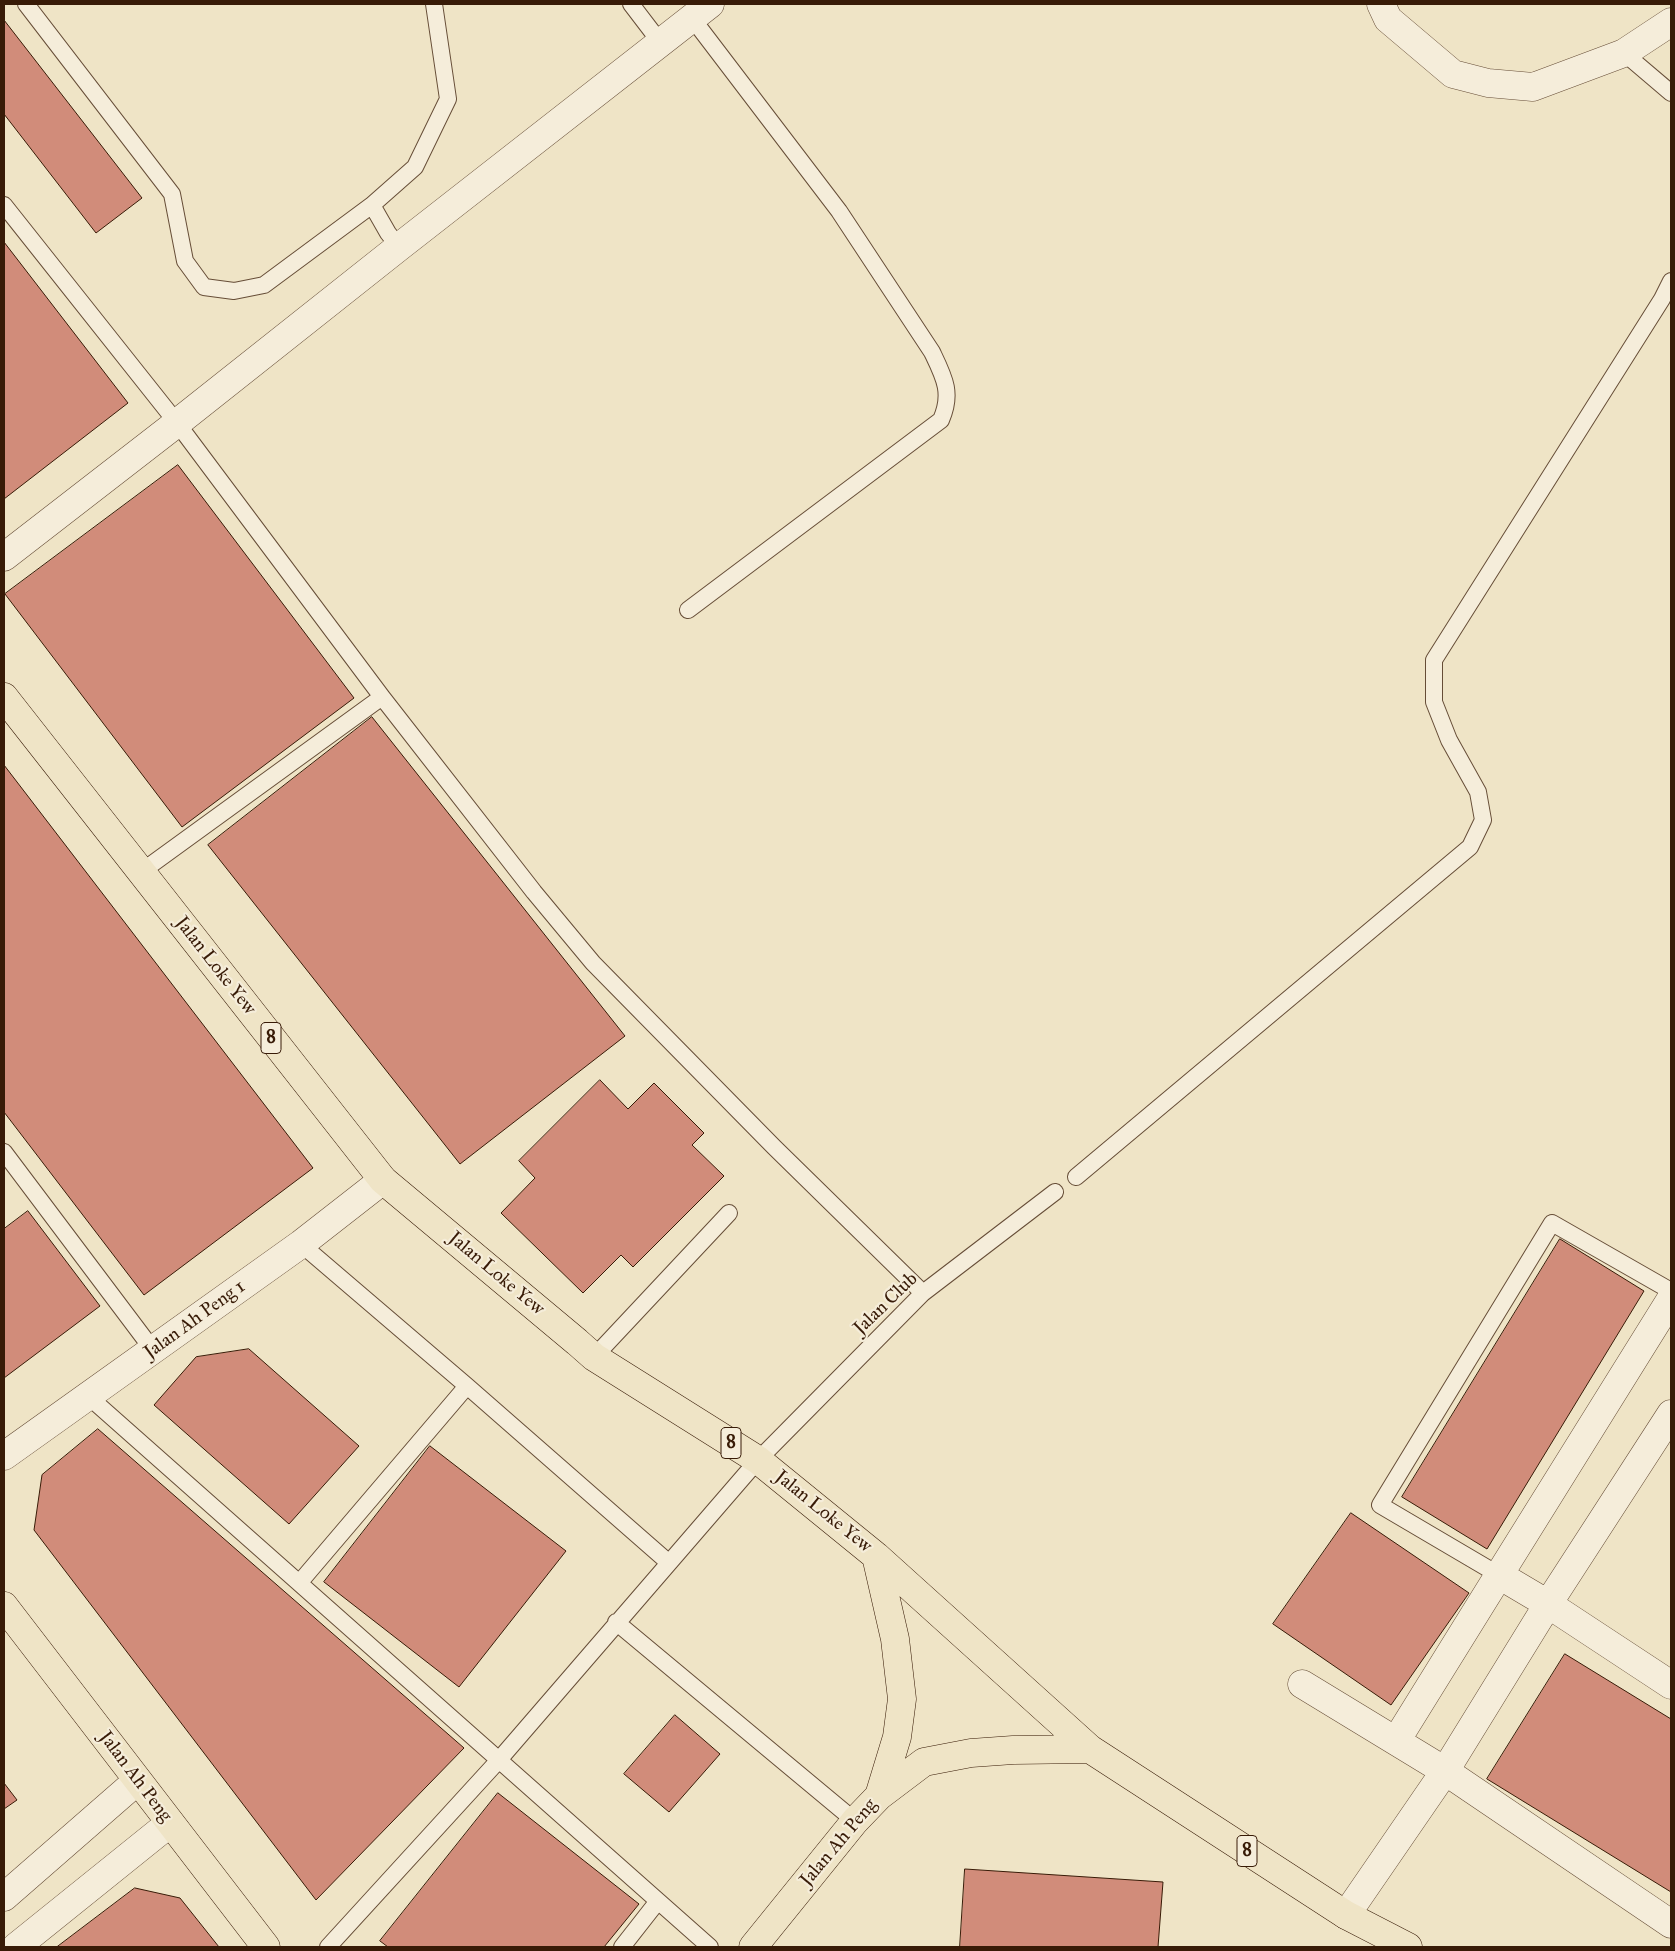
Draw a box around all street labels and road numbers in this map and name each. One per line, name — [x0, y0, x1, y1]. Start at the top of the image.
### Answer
street label: Jalan Loke Yew — [170, 912, 260, 1020]
road number: 8 — [261, 1022, 281, 1054]
street label: Jalan Loke Yew — [443, 1227, 549, 1321]
street label: Jalan Club — [849, 1268, 923, 1340]
street label: Jalan Ah Peng 1 — [140, 1276, 250, 1364]
road number: 8 — [721, 1428, 741, 1459]
street label: Jalan Loke Yew — [770, 1466, 876, 1558]
street label: Jalan Ah Peng — [93, 1727, 177, 1827]
street label: Jalan Ah Peng — [796, 1794, 882, 1892]
road number: 8 — [1237, 1835, 1257, 1866]

